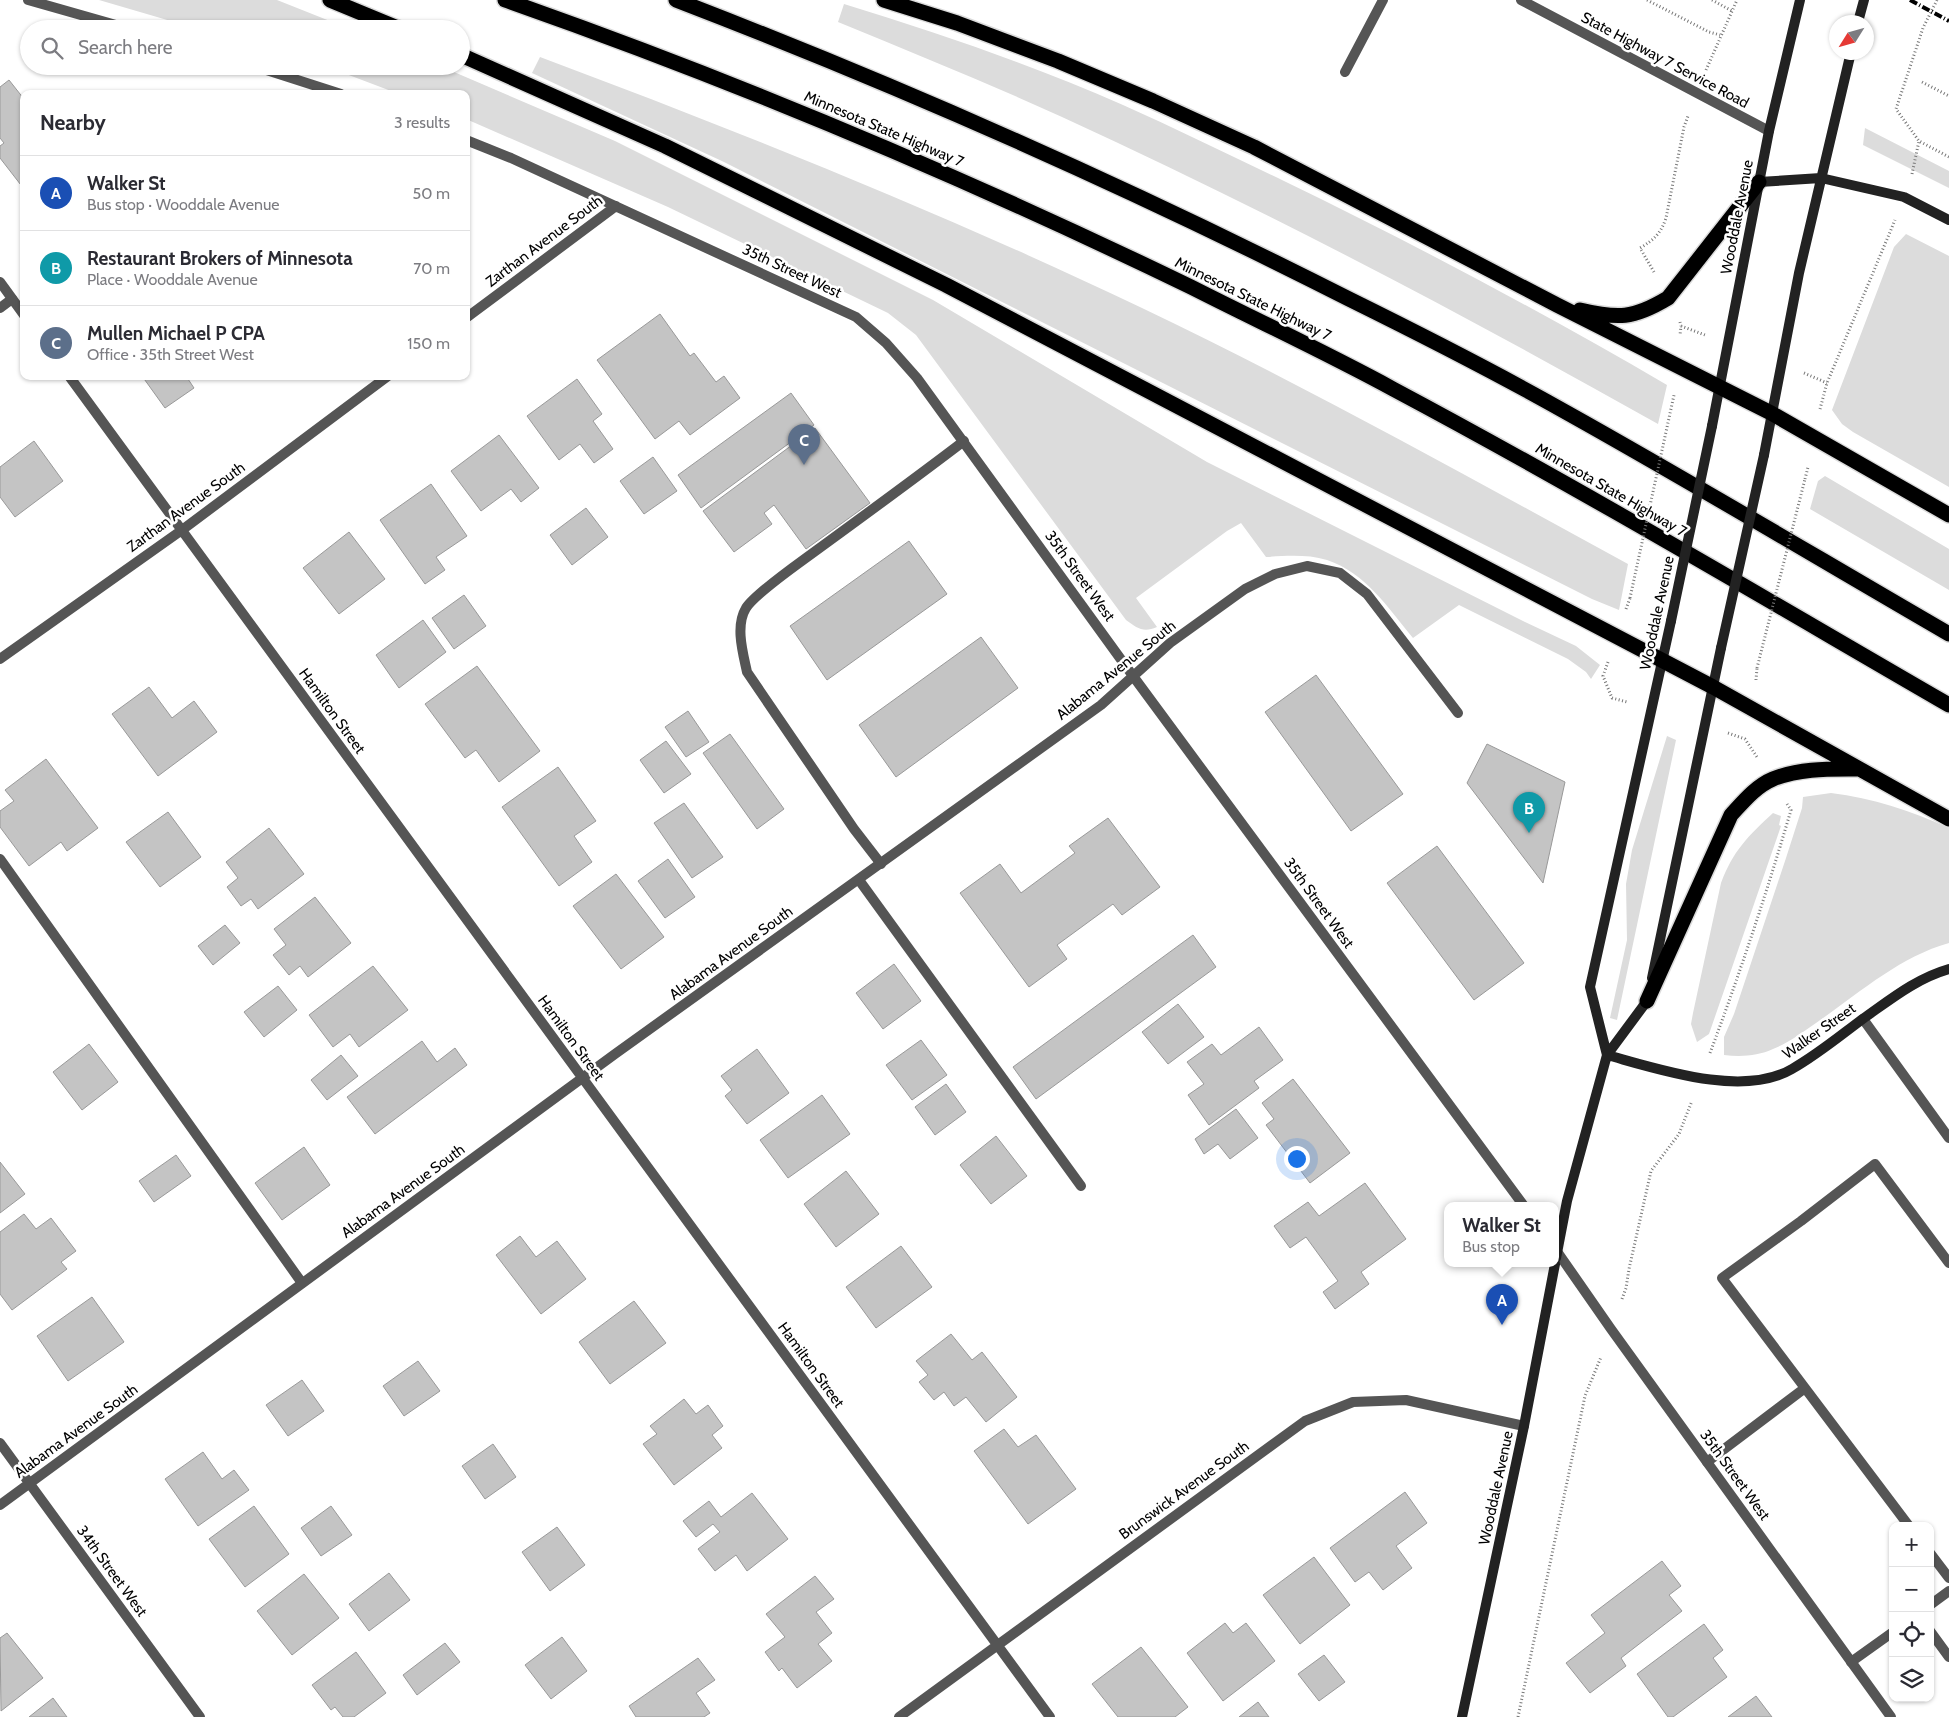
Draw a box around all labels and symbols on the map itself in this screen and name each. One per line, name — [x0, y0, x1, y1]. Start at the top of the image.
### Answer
street label: State Highway 7 Service Road — [1578, 8, 1752, 112]
north arrow — [1829, 15, 1874, 60]
street label: Minnesota State Highway 7 — [801, 87, 967, 171]
street label: Wooddale Avenue — [1717, 158, 1757, 276]
street label: Zarthan Avenue South — [482, 191, 606, 291]
street label: 35th Street West — [740, 240, 844, 302]
street label: Minnesota State Highway 7 — [1172, 253, 1334, 345]
pin: C — [788, 424, 820, 465]
street label: Minnesota State Highway 7 — [1532, 439, 1690, 541]
street label: Zarthan Avenue South — [124, 458, 248, 556]
street label: 35th Street West — [1041, 527, 1119, 625]
street label: Wooddale Avenue — [1636, 554, 1678, 672]
street label: Alabama Avenue South — [1053, 616, 1179, 724]
street label: Hamilton Street — [295, 665, 369, 757]
pin: B — [1513, 792, 1545, 833]
street label: 35th Street West — [1280, 854, 1358, 952]
street label: Alabama Avenue South — [666, 902, 796, 1004]
street label: Hamilton Street — [534, 992, 608, 1084]
street label: Walker Street — [1779, 999, 1859, 1063]
street label: Alabama Avenue South — [338, 1140, 468, 1242]
your location — [1284, 1146, 1310, 1172]
pin: A — [1486, 1284, 1518, 1325]
street label: Hamilton Street — [774, 1319, 848, 1411]
street label: Alabama Avenue South — [11, 1380, 141, 1482]
street label: 35th Street West — [1696, 1426, 1774, 1524]
street label: Wooddale Avenue — [1475, 1429, 1517, 1547]
street label: Brunswick Avenue South — [1116, 1437, 1252, 1543]
street label: 34th Street West — [73, 1522, 151, 1620]

